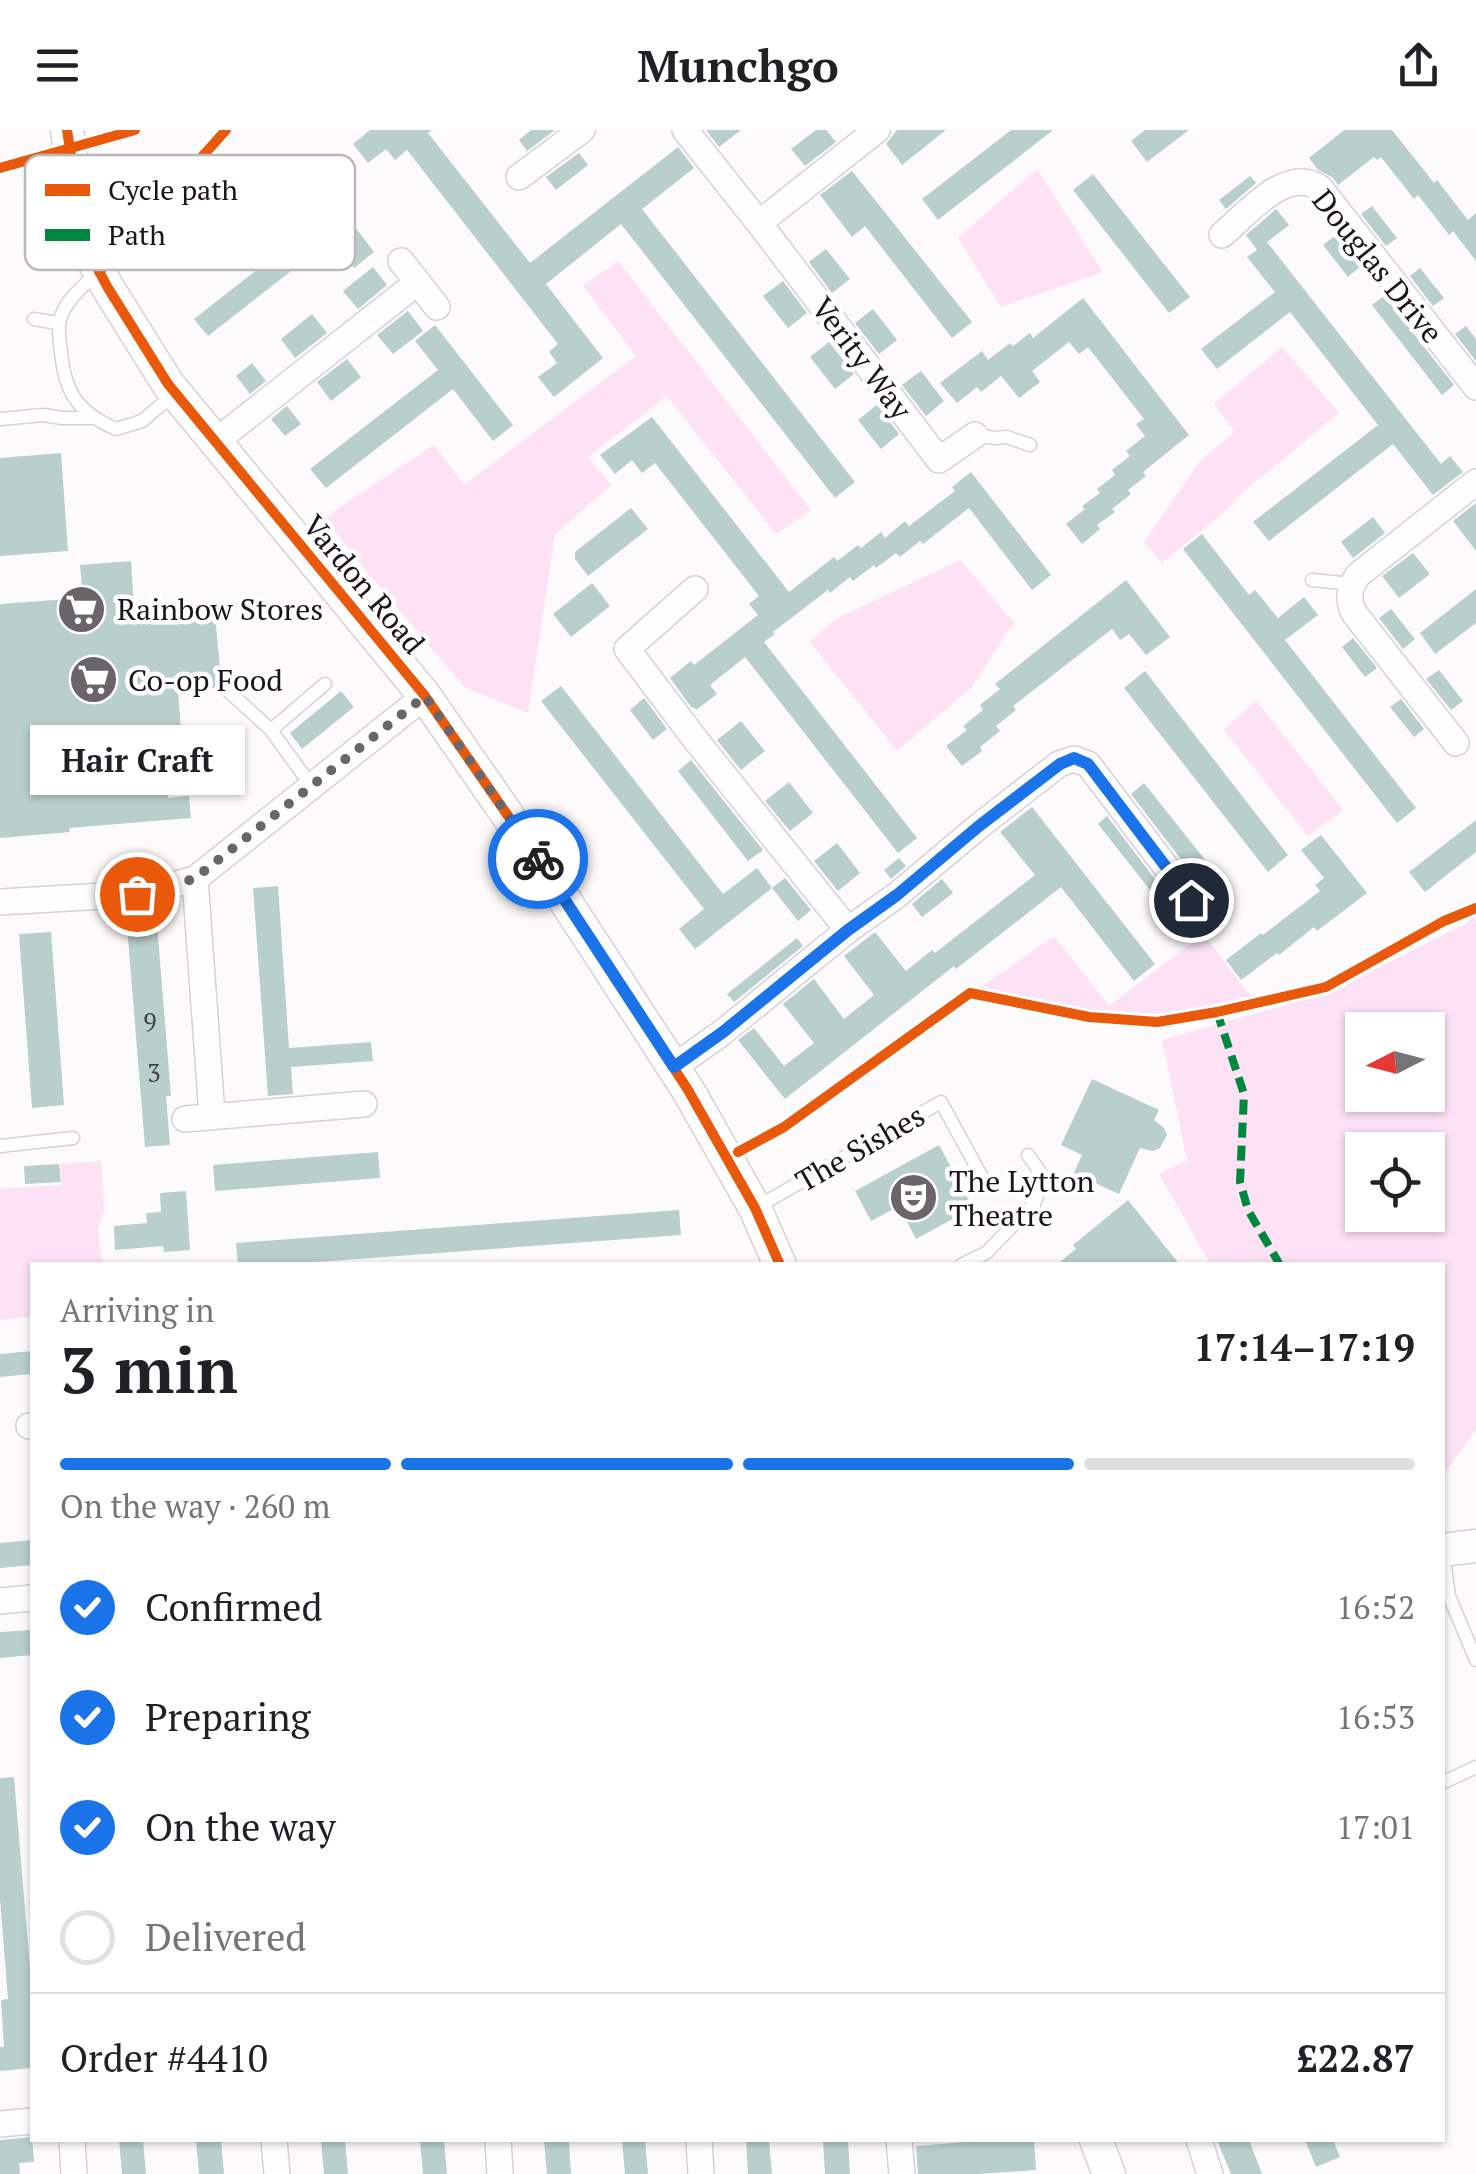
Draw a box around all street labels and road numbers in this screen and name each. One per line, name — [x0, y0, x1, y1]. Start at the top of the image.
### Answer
street label: Douglas Drive — [1304, 181, 1452, 351]
street label: Verity Way — [803, 289, 922, 428]
street label: Vardon Road — [294, 506, 434, 662]
street label: The Sishes — [788, 1095, 932, 1201]

